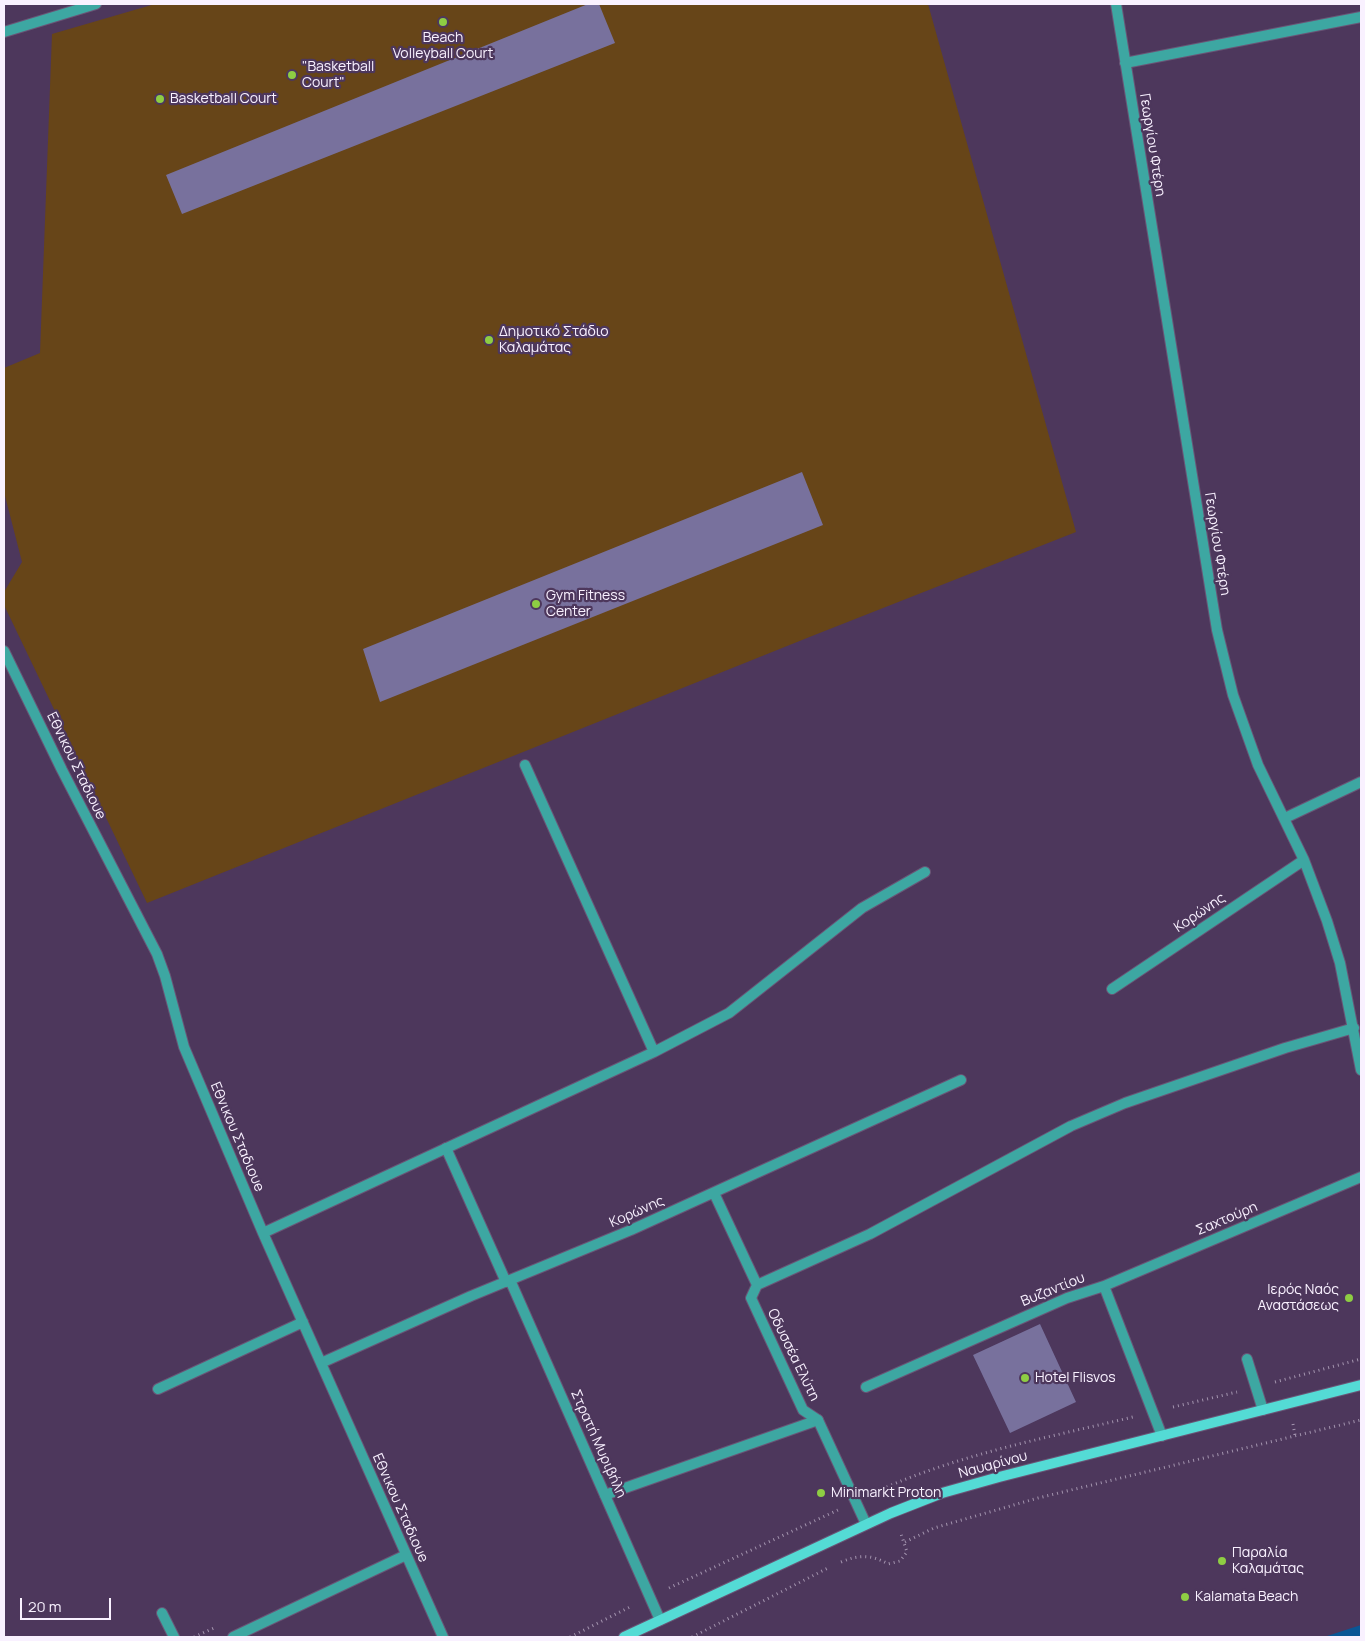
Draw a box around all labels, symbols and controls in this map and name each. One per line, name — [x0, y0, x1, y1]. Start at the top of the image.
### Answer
marker: Beach Volleyball Court — [437, 16, 449, 28]
place label: Beach Volleyball Court — [393, 30, 493, 62]
place label: "Basketball Court" — [302, 59, 374, 92]
marker: "Basketball Court" — [286, 69, 298, 81]
place label: Basketball Court — [170, 91, 277, 107]
street label: Γεωργίου Φτέρη — [1136, 92, 1168, 198]
marker: Basketball Court — [154, 93, 166, 105]
place label: Δημοτικό Στάδιο Καλαμάτας — [499, 324, 609, 357]
marker: Δημοτικό Στάδιο Καλαμάτας — [483, 334, 495, 346]
street label: Γεωργίου Φτέρη — [1201, 491, 1233, 597]
place label: Gym Fitness Center — [546, 588, 625, 620]
marker: Gym Fitness Center — [530, 598, 542, 610]
street label: Εθνικου Σταδιουe — [43, 710, 109, 822]
street label: Κορώνης — [1171, 890, 1229, 936]
street label: Εθνικου Σταδιουe — [206, 1080, 268, 1194]
street label: Κορώνης — [607, 1193, 667, 1231]
street label: Σαχτούρη — [1194, 1199, 1260, 1239]
street label: Βυζαντίου — [1019, 1270, 1087, 1310]
place label: Ιερός Ναός Αναστάσεως — [1257, 1282, 1339, 1314]
marker: Ιερός Ναός Αναστάσεως — [1343, 1292, 1355, 1304]
street label: Οδυσσέα Ελύτη — [763, 1306, 823, 1404]
place label: Hotel Flisvos — [1035, 1370, 1115, 1386]
marker: Hotel Flisvos — [1019, 1372, 1031, 1384]
street label: Στρατή Μυριβήλη — [567, 1387, 629, 1501]
street label: Ναυαρίνου — [957, 1448, 1029, 1482]
street label: Εθνικου Σταδιουe — [368, 1451, 432, 1565]
place label: Minimarkt Proton — [831, 1485, 941, 1501]
marker: Minimarkt Proton — [815, 1487, 827, 1499]
place label: Παραλία Καλαμάτας — [1232, 1545, 1304, 1578]
marker: Παραλία Καλαμάτας — [1216, 1555, 1228, 1567]
scale bar — [22, 1588, 114, 1620]
place label: Kalamata Beach — [1195, 1589, 1298, 1605]
marker: Kalamata Beach — [1179, 1591, 1191, 1603]
text: 20 m — [28, 1596, 61, 1617]

